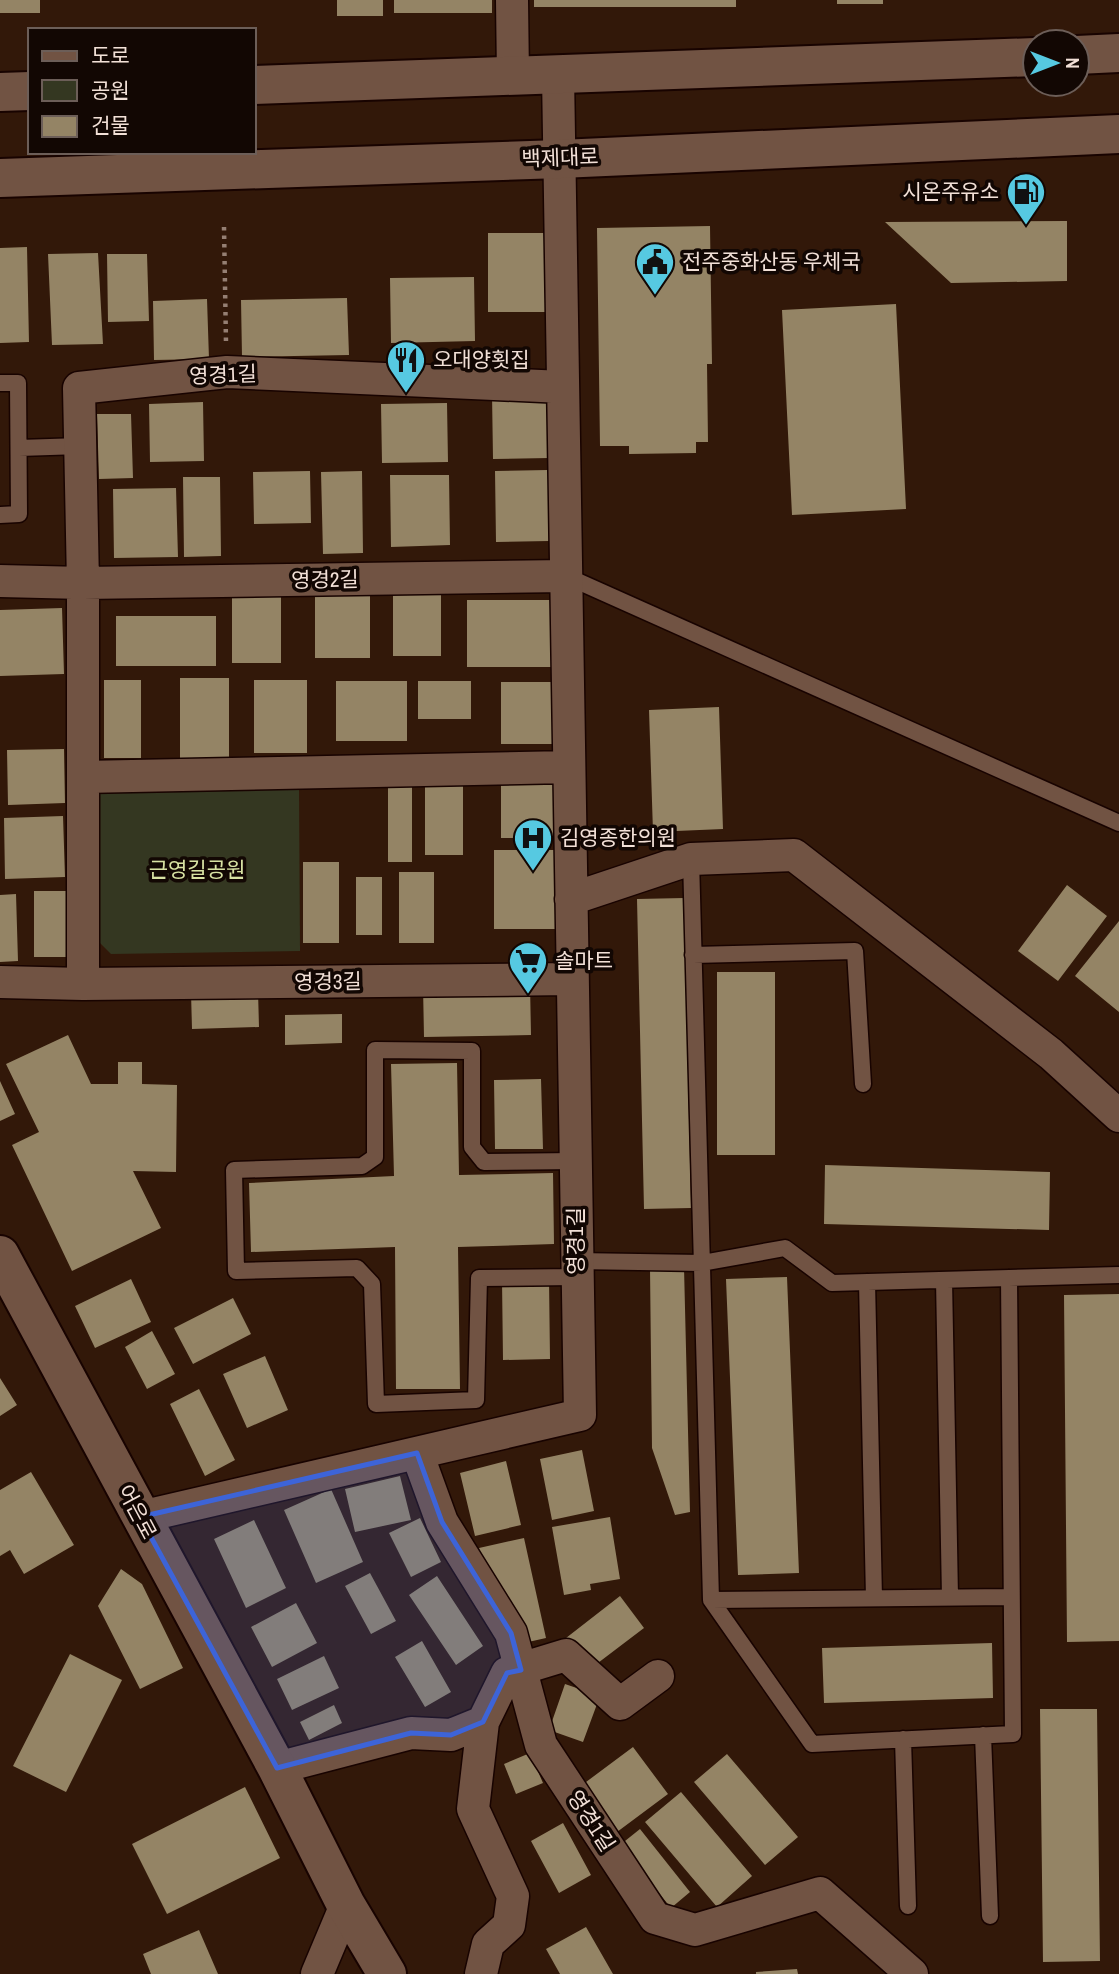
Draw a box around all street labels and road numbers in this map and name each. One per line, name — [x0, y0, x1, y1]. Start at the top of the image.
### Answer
street label: 백제대로 — [521, 142, 599, 173]
street label: 영경1길 — [189, 359, 257, 390]
street label: 영경2길 — [291, 564, 359, 595]
street label: 영경3길 — [294, 966, 362, 997]
street label: 영경1길 — [561, 1207, 590, 1275]
street label: 어은로 — [111, 1479, 164, 1544]
street label: 영경1길 — [561, 1785, 622, 1857]

